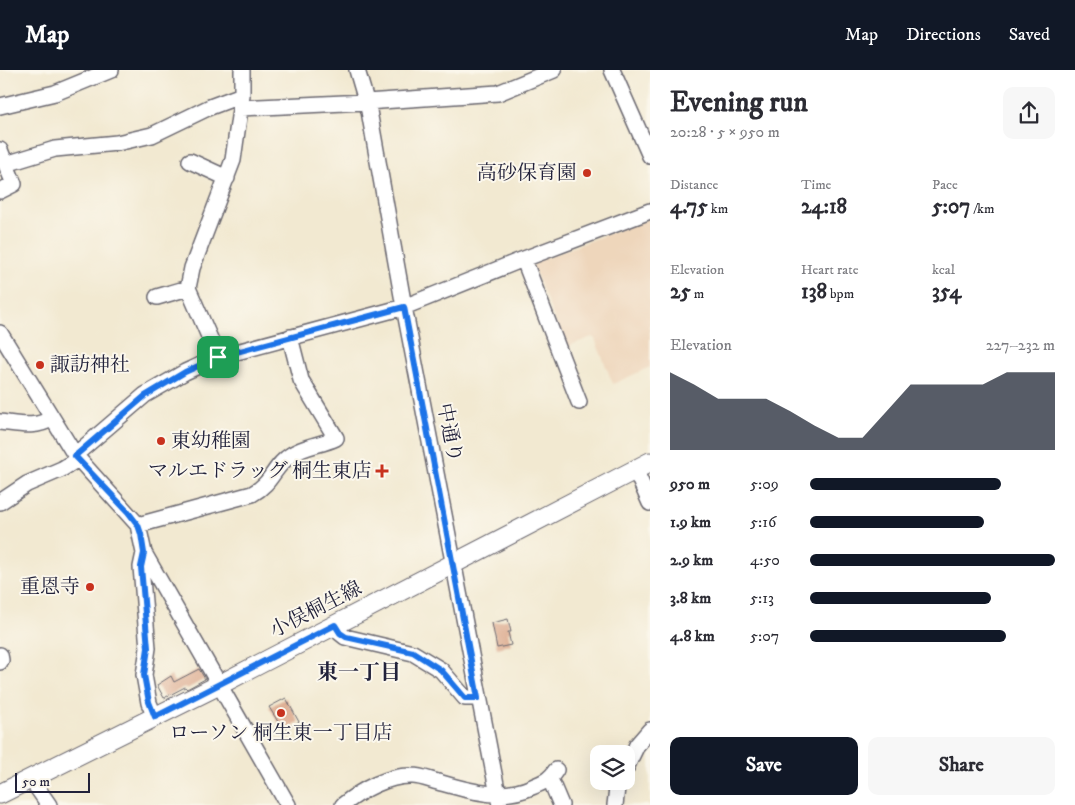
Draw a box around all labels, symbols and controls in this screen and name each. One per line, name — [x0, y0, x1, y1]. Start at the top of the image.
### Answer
text: Map — [25, 20, 69, 50]
text: Map — [845, 24, 878, 46]
text: Directions — [906, 24, 981, 46]
text: Saved — [1009, 24, 1050, 46]
text: Evening run — [670, 85, 808, 120]
button: share — [1003, 87, 1055, 139]
text: 20:28 · 5 × 950 m — [670, 122, 780, 142]
place label: 高砂保育園 — [477, 161, 577, 186]
marker: 高砂保育園 — [581, 167, 593, 179]
text: Distance — [670, 176, 718, 194]
text: Time — [801, 176, 831, 194]
text: Pace — [932, 176, 958, 194]
text: 4.75 — [670, 194, 708, 220]
text: 24:18 — [801, 194, 847, 220]
text: 5:07 — [932, 194, 970, 220]
text: km — [708, 200, 728, 218]
text: /km — [970, 200, 995, 218]
text: Elevation — [670, 261, 724, 279]
text: Heart rate — [801, 261, 858, 279]
text: kcal — [932, 261, 955, 279]
text: 25 — [670, 279, 691, 305]
text: 138 — [801, 279, 827, 305]
text: 354 — [932, 279, 961, 305]
text: m — [691, 285, 704, 303]
text: bpm — [827, 285, 854, 303]
text: Elevation — [670, 335, 732, 355]
text: 227–232 m — [986, 335, 1055, 355]
pin — [197, 336, 239, 378]
icon: arrive — [204, 343, 232, 371]
place label: 諏訪神社 — [50, 353, 130, 378]
marker: 諏訪神社 — [34, 359, 46, 371]
street label: 中通り — [431, 401, 467, 465]
place label: 東幼稚園 — [171, 429, 251, 454]
marker: 東幼稚園 — [155, 435, 167, 447]
place label: マルエドラッグ 桐生東店 — [148, 459, 372, 484]
marker: マルエドラッグ 桐生東店 — [376, 465, 388, 477]
text: 950 m — [670, 474, 710, 494]
text: 5:09 — [750, 474, 779, 494]
text: 1.9 km — [670, 512, 711, 532]
text: 5:16 — [750, 512, 776, 532]
text: 2.9 km — [670, 550, 713, 570]
text: 4:50 — [750, 550, 780, 570]
place label: 重恩寺 — [20, 575, 80, 600]
street label: 小俣桐生線 — [266, 576, 366, 644]
marker: 重恩寺 — [84, 581, 96, 593]
text: 3.8 km — [670, 588, 711, 608]
text: 5:13 — [750, 588, 774, 608]
text: 4.8 km — [670, 626, 715, 646]
text: 5:07 — [750, 626, 779, 646]
district label: 東一丁目 — [317, 660, 401, 686]
marker: ローソン 桐生東一丁目店 — [275, 707, 287, 719]
place label: ローソン 桐生東一丁目店 — [169, 721, 393, 746]
button: Save — [670, 737, 858, 795]
button: Share — [868, 737, 1055, 795]
map controls — [590, 745, 635, 790]
button: layers — [590, 745, 635, 790]
scale bar — [15, 770, 90, 793]
text: 50 m — [22, 773, 50, 791]

